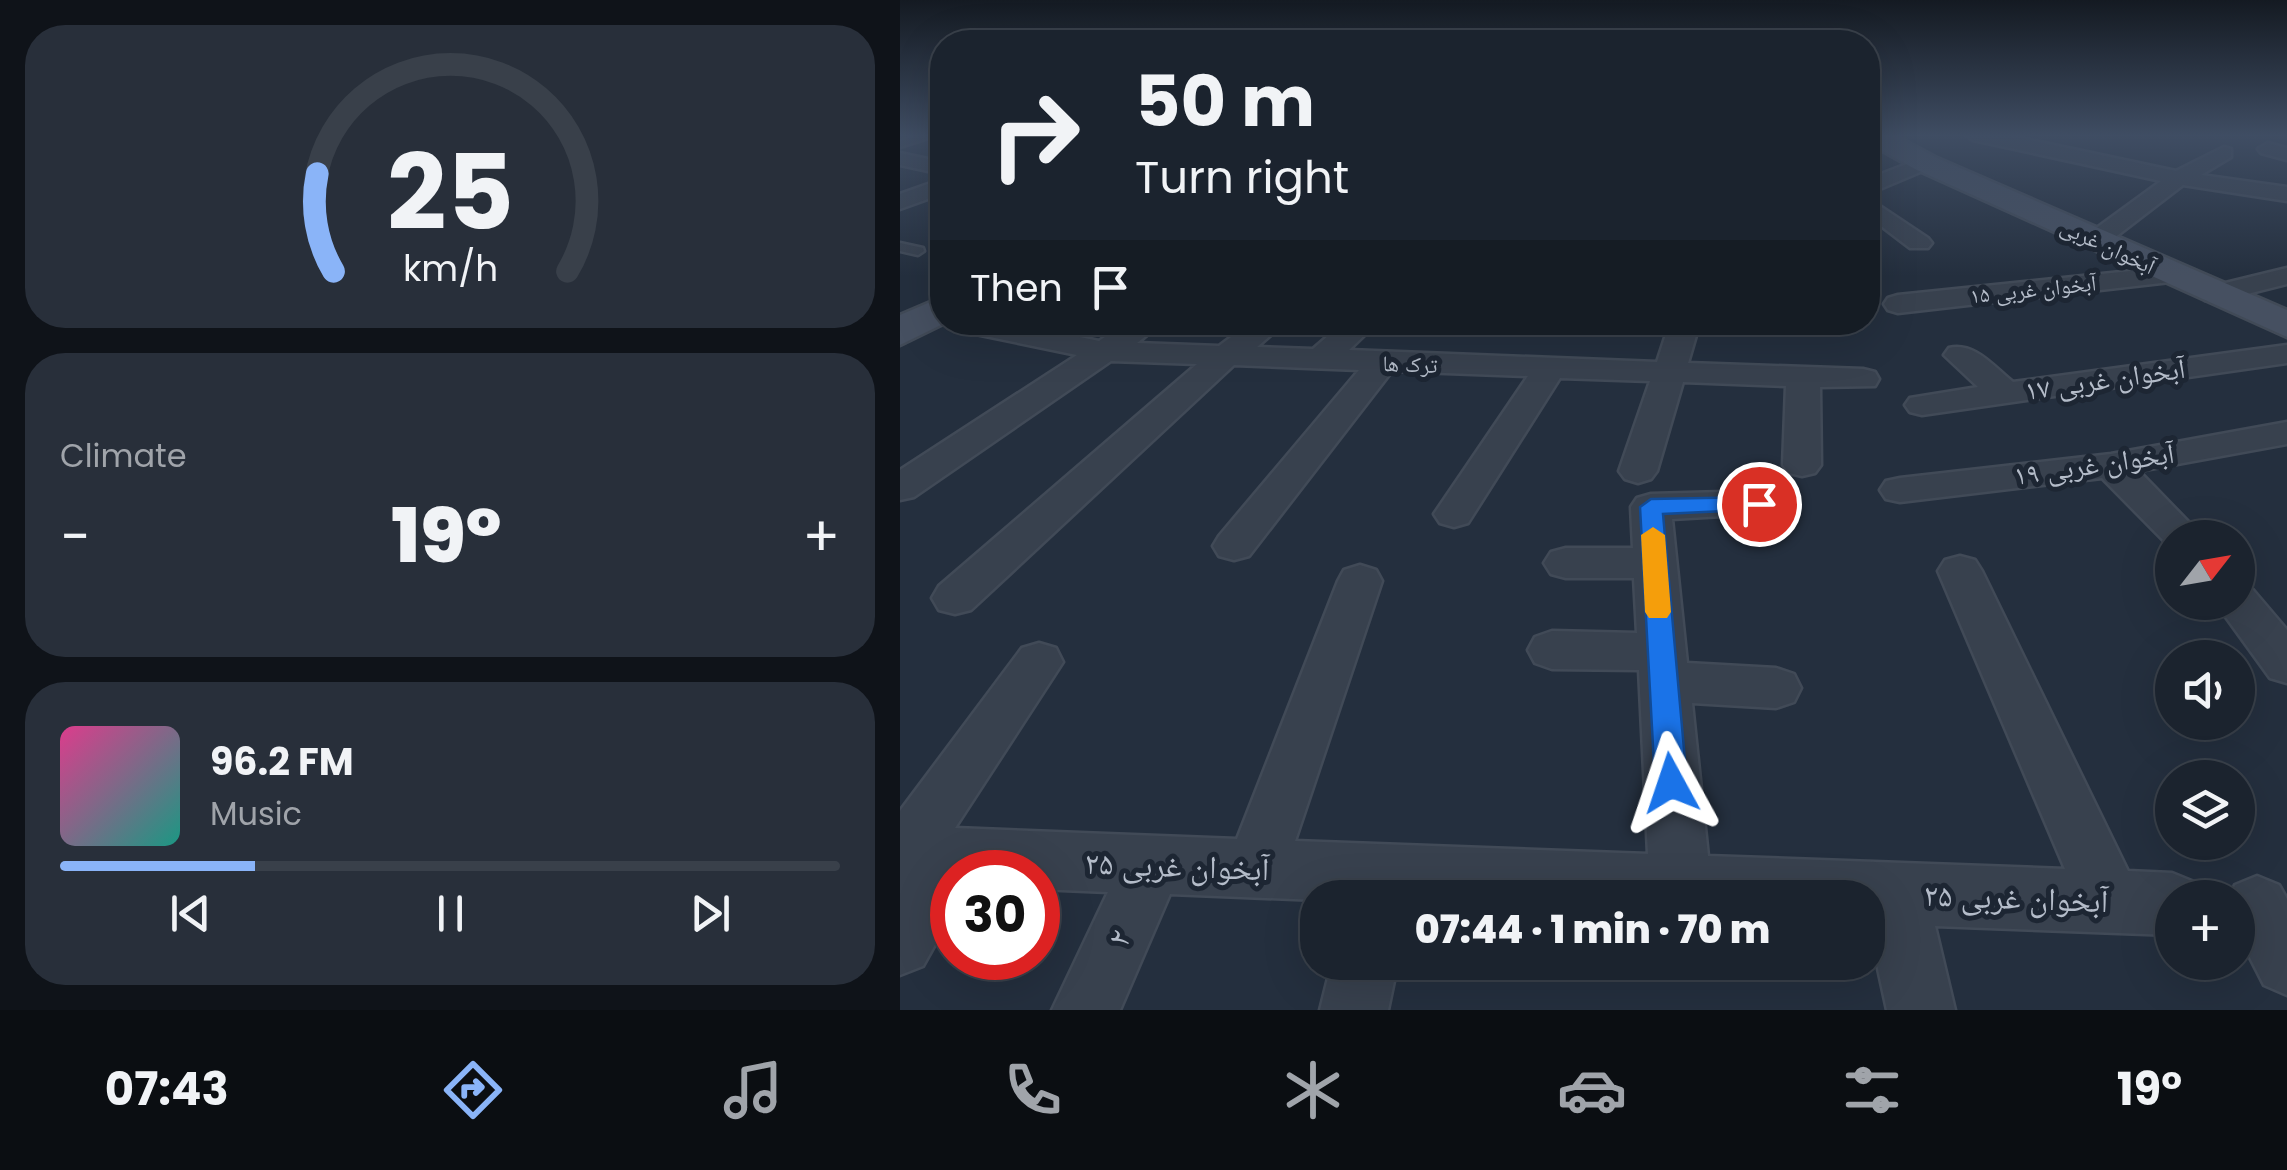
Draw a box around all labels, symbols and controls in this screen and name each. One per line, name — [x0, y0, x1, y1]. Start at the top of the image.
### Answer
text: 50 m — [1135, 52, 1315, 151]
icon: right — [970, 70, 1100, 200]
text: 25 — [387, 120, 513, 265]
text: Turn right — [1135, 146, 1349, 209]
street label: آبخوان غربی — [2055, 211, 2161, 282]
text: km/h — [402, 243, 498, 294]
icon: arrive — [1083, 260, 1138, 315]
text: Then — [970, 261, 1063, 314]
street label: آبخوان غربی ۱۵ — [1968, 267, 2098, 312]
street label: ترک ها — [1382, 348, 1439, 381]
street label: آبخوان غربی ۱۷ — [2022, 349, 2189, 410]
text: Climate — [60, 433, 187, 478]
street label: آبخوان غربی ۱۹ — [2011, 434, 2178, 495]
pin — [1717, 462, 1802, 547]
icon: arrive — [1732, 477, 1787, 532]
text: 19° — [391, 483, 502, 588]
text: − — [60, 498, 90, 575]
text: + — [802, 498, 840, 575]
north arrow — [2155, 520, 2255, 620]
map controls — [2155, 520, 2255, 980]
button: sound — [2155, 640, 2255, 740]
position arrow — [1619, 731, 1723, 835]
text: 96.2 FM — [210, 735, 354, 788]
button: layers — [2155, 760, 2255, 860]
text: Music — [210, 791, 302, 836]
street label: آبخوان غربی ۲۵ — [1084, 840, 1271, 891]
speed limit sign: 30 — [930, 850, 1060, 980]
street label: آبخوان غربی ۲۵ — [1923, 872, 2110, 923]
button: + — [2155, 880, 2255, 980]
icon: previous — [163, 886, 218, 941]
icon: pause — [423, 886, 478, 941]
icon: next — [683, 886, 738, 941]
text: 07:44 · 1 min · 70 m — [1415, 903, 1770, 956]
street label: ۲ — [1095, 922, 1142, 954]
icon: directions — [438, 1055, 508, 1125]
icon: music — [718, 1055, 788, 1125]
icon: phone — [998, 1055, 1068, 1125]
icon: climate — [1278, 1055, 1348, 1125]
icon: car — [1557, 1055, 1627, 1125]
icon: filters — [1837, 1055, 1907, 1125]
text: 07:43 — [105, 1058, 229, 1121]
text: 19° — [2117, 1058, 2182, 1121]

